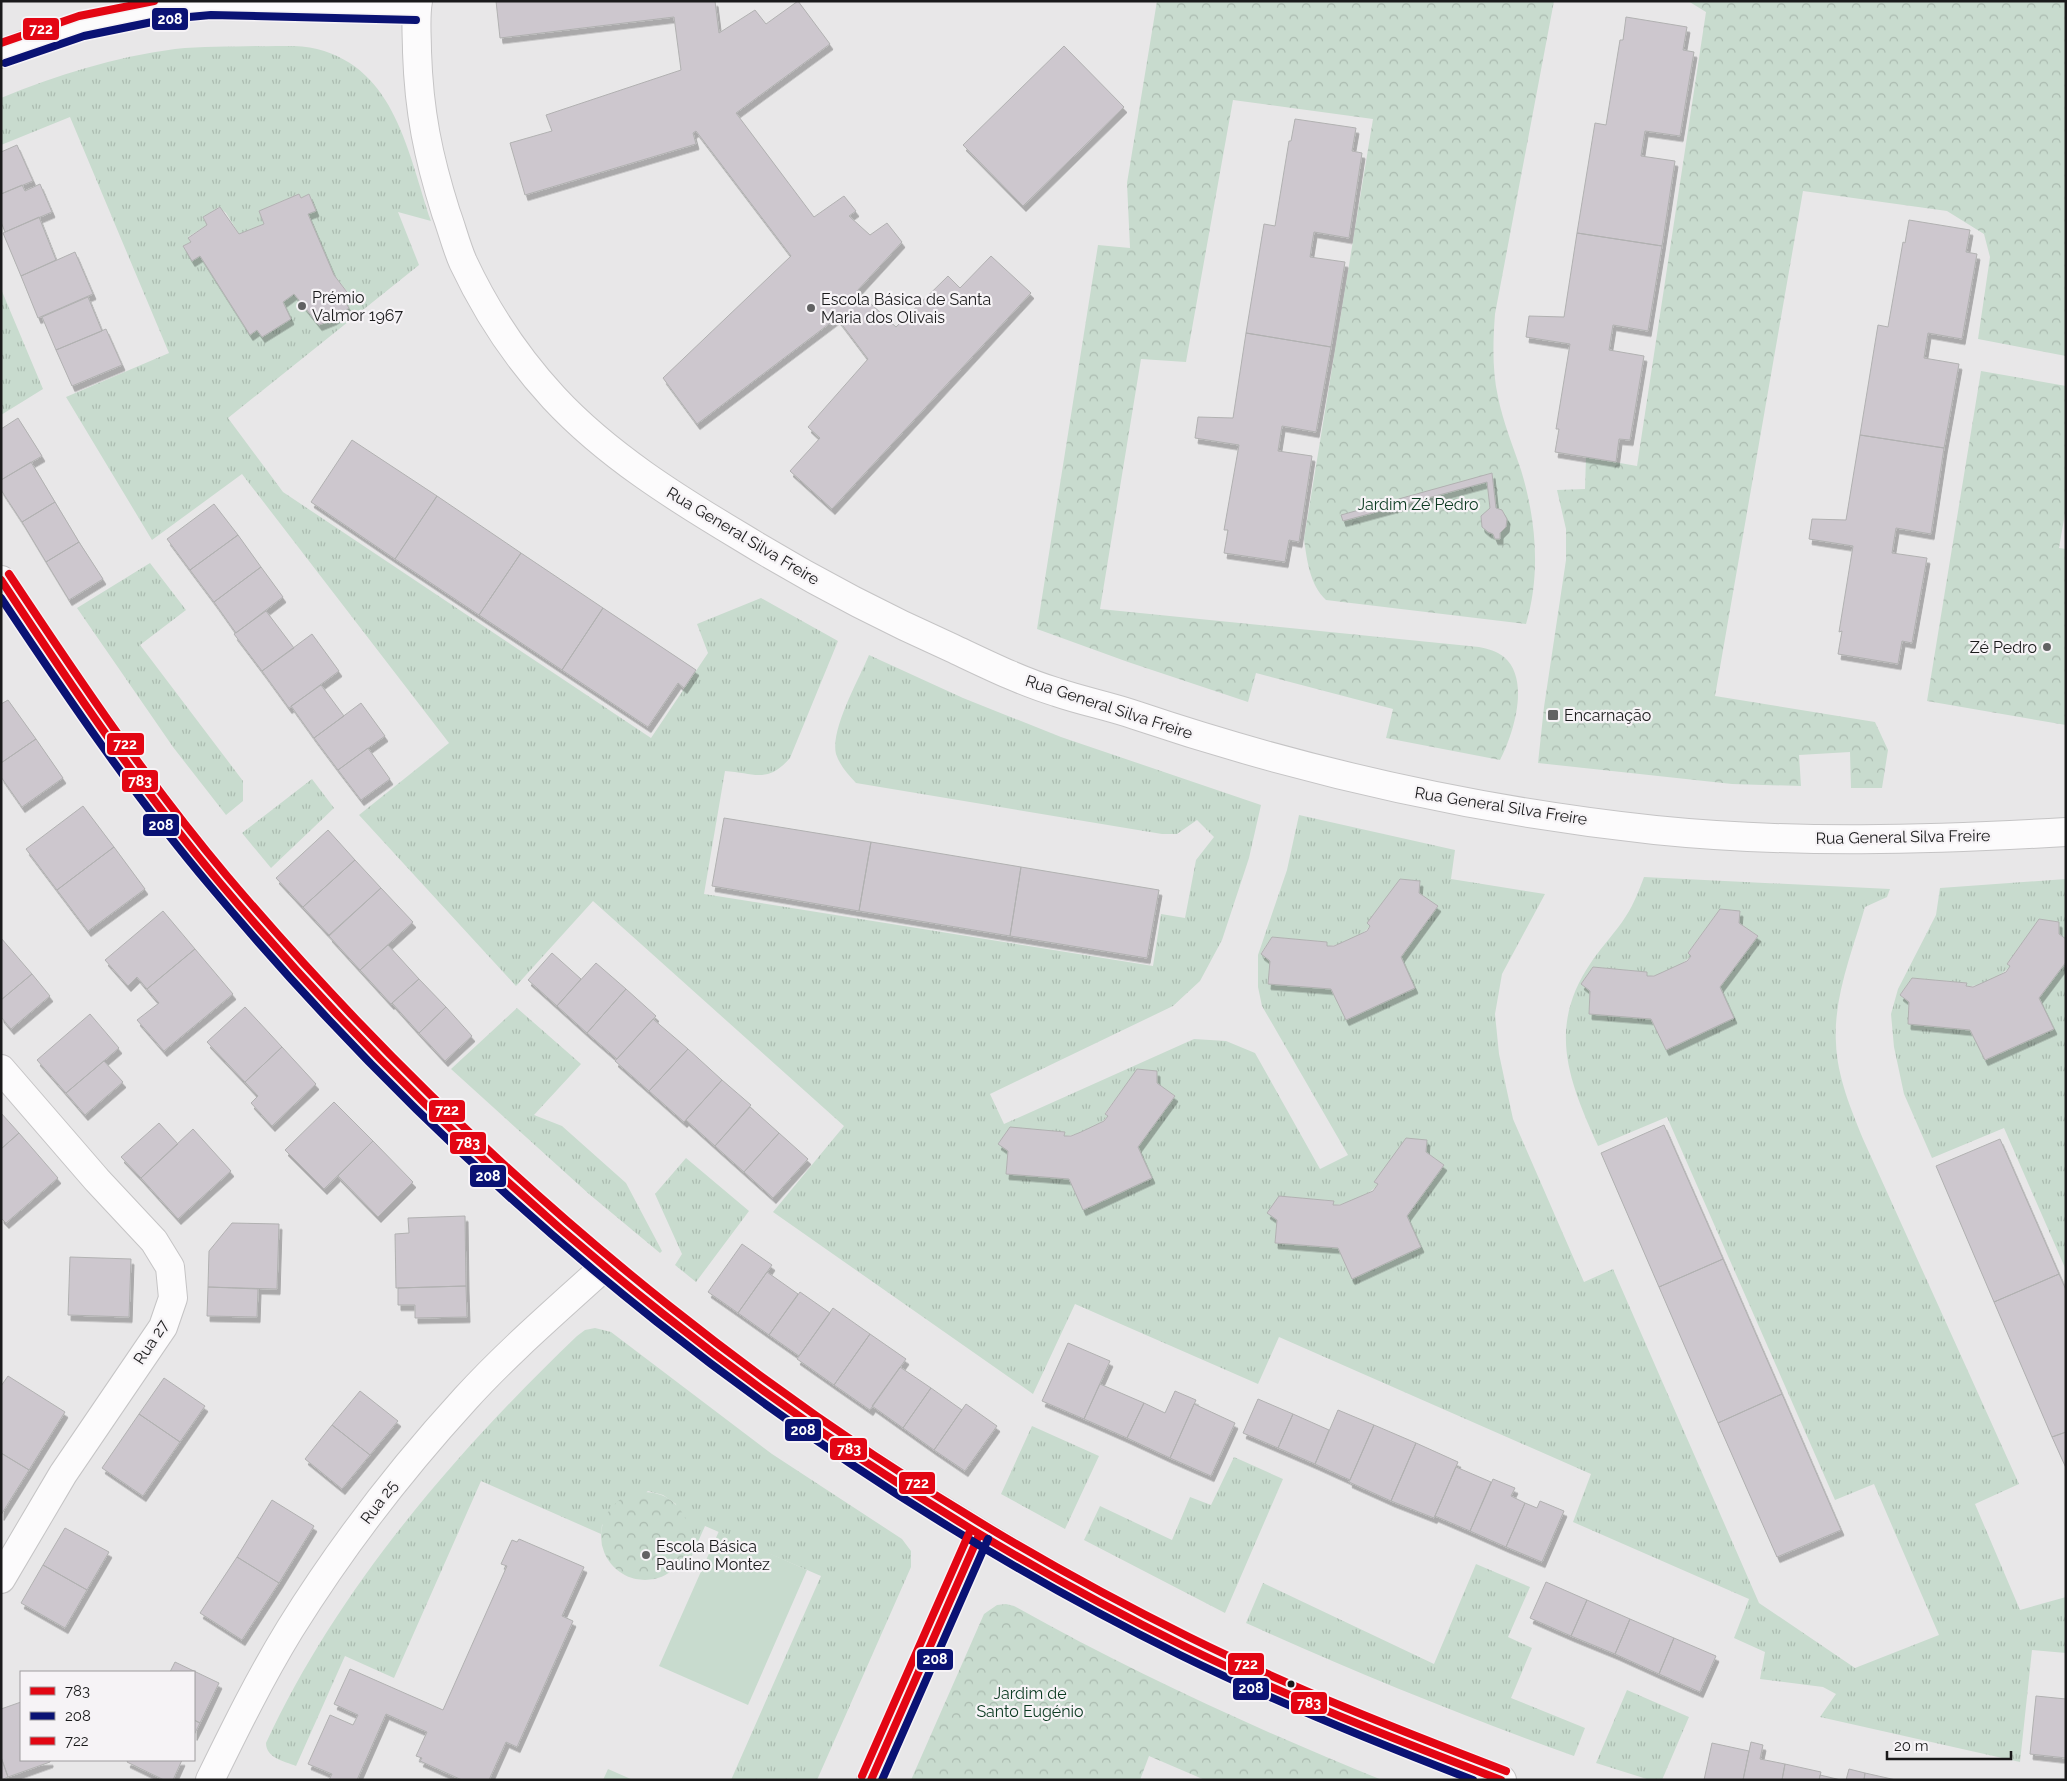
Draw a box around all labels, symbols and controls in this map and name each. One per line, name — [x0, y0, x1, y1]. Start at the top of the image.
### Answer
line badge: 208 — [151, 7, 189, 31]
text: 208 — [158, 11, 182, 27]
line badge: 722 — [22, 17, 60, 41]
text: 722 — [29, 21, 53, 37]
place label: Prémio Valmor 1967 — [312, 288, 404, 325]
place label: Escola Básica de Santa Maria dos Olivais — [821, 290, 991, 327]
marker: Prémio Valmor 1967 — [296, 300, 308, 312]
marker: Escola Básica de Santa Maria dos Olivais — [805, 302, 817, 314]
street label: Rua General Silva Freire — [663, 483, 823, 589]
park label: Jardim Zé Pedro — [1357, 495, 1479, 514]
place label: Zé Pedro — [1970, 638, 2037, 657]
marker: Zé Pedro — [2041, 641, 2053, 653]
street label: Rua General Silva Freire — [1023, 671, 1195, 743]
place label: Encarnação — [1564, 706, 1651, 725]
marker: Encarnação — [1546, 708, 1560, 722]
line badge: 722 — [106, 732, 145, 756]
text: 722 — [113, 736, 137, 752]
line badge: 783 — [121, 769, 159, 793]
text: 783 — [128, 773, 152, 789]
street label: Rua General Silva Freire — [1413, 783, 1589, 829]
line badge: 208 — [142, 813, 180, 837]
text: 208 — [149, 817, 173, 833]
street label: Rua General Silva Freire — [1816, 826, 1990, 848]
line badge: 722 — [428, 1099, 466, 1123]
text: 722 — [435, 1102, 459, 1118]
line badge: 783 — [449, 1131, 487, 1155]
text: 783 — [456, 1135, 480, 1151]
line badge: 208 — [469, 1164, 507, 1188]
text: 208 — [476, 1168, 500, 1184]
street label: Rua 27 — [130, 1316, 173, 1368]
line badge: 208 — [784, 1418, 822, 1442]
text: 208 — [791, 1422, 815, 1438]
line badge: 783 — [829, 1437, 868, 1461]
text: 783 — [837, 1441, 861, 1457]
line badge: 722 — [898, 1471, 936, 1495]
text: 722 — [905, 1475, 929, 1491]
street label: Rua 25 — [356, 1476, 402, 1528]
place label: Escola Básica Paulino Montez — [656, 1537, 770, 1574]
marker: Escola Básica Paulino Montez — [640, 1549, 652, 1561]
line badge: 208 — [916, 1648, 954, 1671]
text: 208 — [923, 1651, 947, 1667]
line badge: 722 — [1227, 1652, 1265, 1676]
text: 722 — [1234, 1656, 1258, 1672]
legend — [20, 1671, 195, 1761]
line badge: 208 — [1232, 1677, 1270, 1701]
unlabelled marker — [1286, 1679, 1296, 1689]
text: 208 — [1239, 1680, 1263, 1696]
text: 783 — [65, 1682, 90, 1700]
park label: Jardim de Santo Eugénio — [976, 1684, 1084, 1721]
line badge: 783 — [1290, 1691, 1328, 1715]
text: 783 — [1297, 1695, 1321, 1711]
text: 208 — [65, 1707, 91, 1725]
scale bar — [1887, 1728, 2011, 1760]
text: 722 — [65, 1732, 89, 1750]
text: 20 m — [1894, 1737, 1929, 1755]

